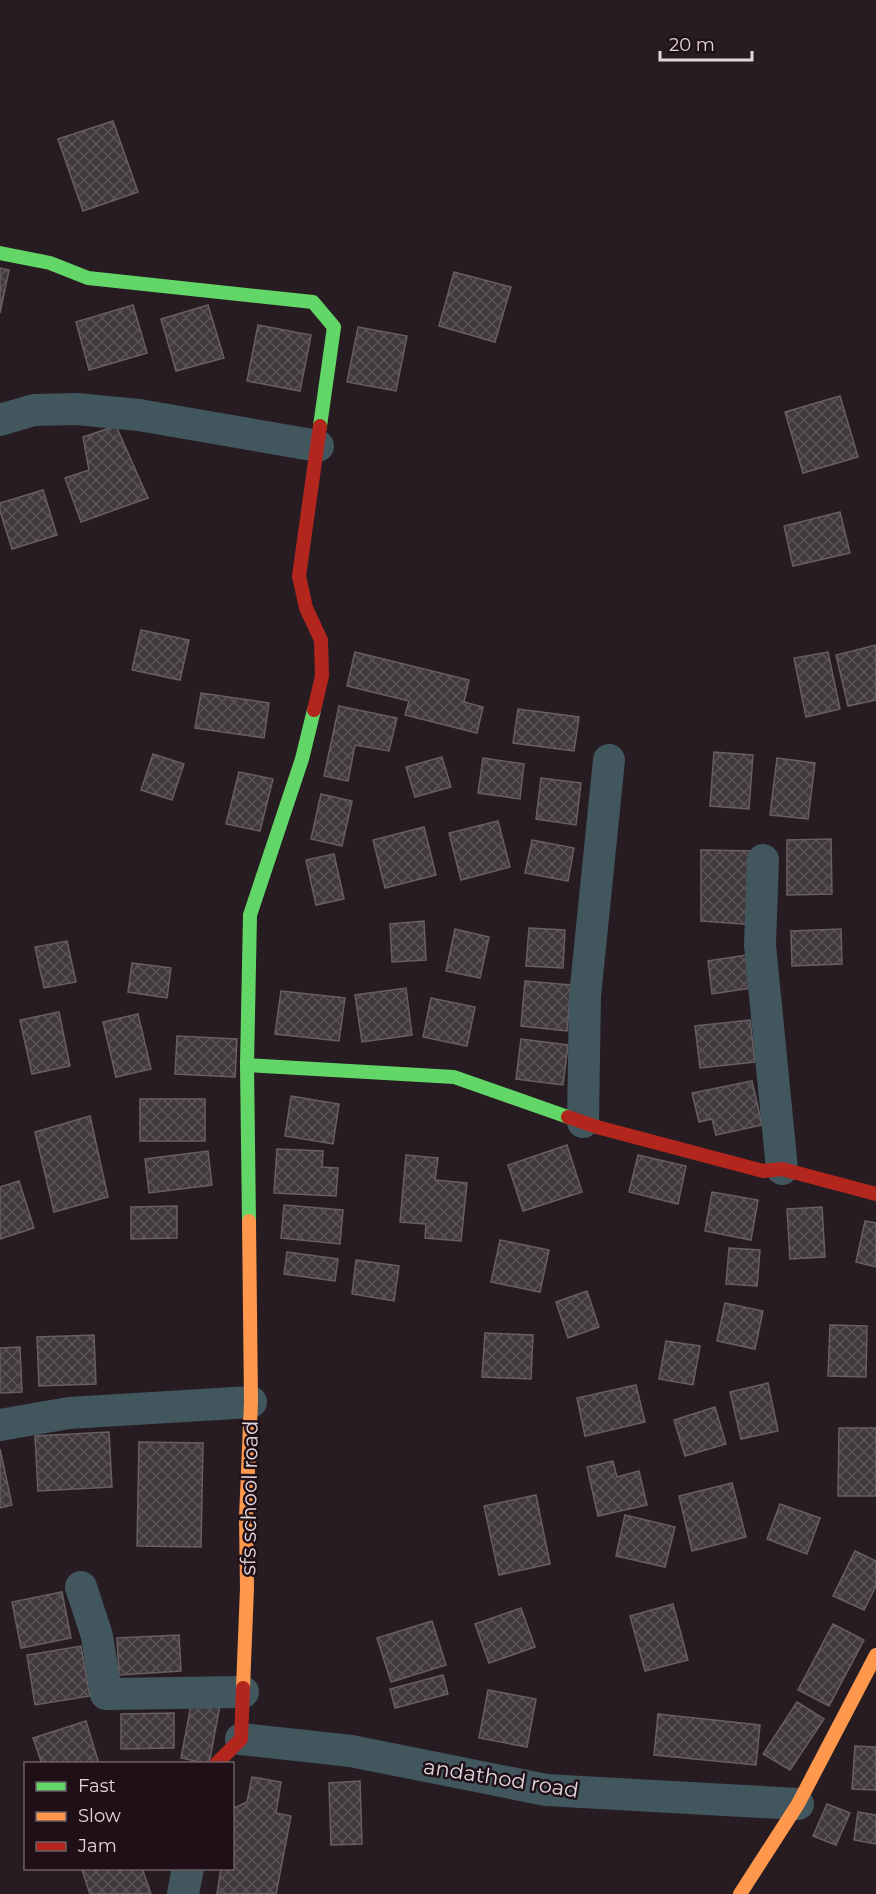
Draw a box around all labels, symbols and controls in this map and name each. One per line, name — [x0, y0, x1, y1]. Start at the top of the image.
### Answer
scale bar — [660, 24, 752, 62]
text: 20 m — [669, 34, 715, 56]
street label: sfs school road — [235, 1420, 263, 1576]
street label: andathod road — [422, 1753, 580, 1803]
legend — [24, 1762, 234, 1870]
text: Fast — [78, 1775, 116, 1797]
text: Slow — [78, 1805, 121, 1827]
text: Jam — [77, 1835, 117, 1857]

